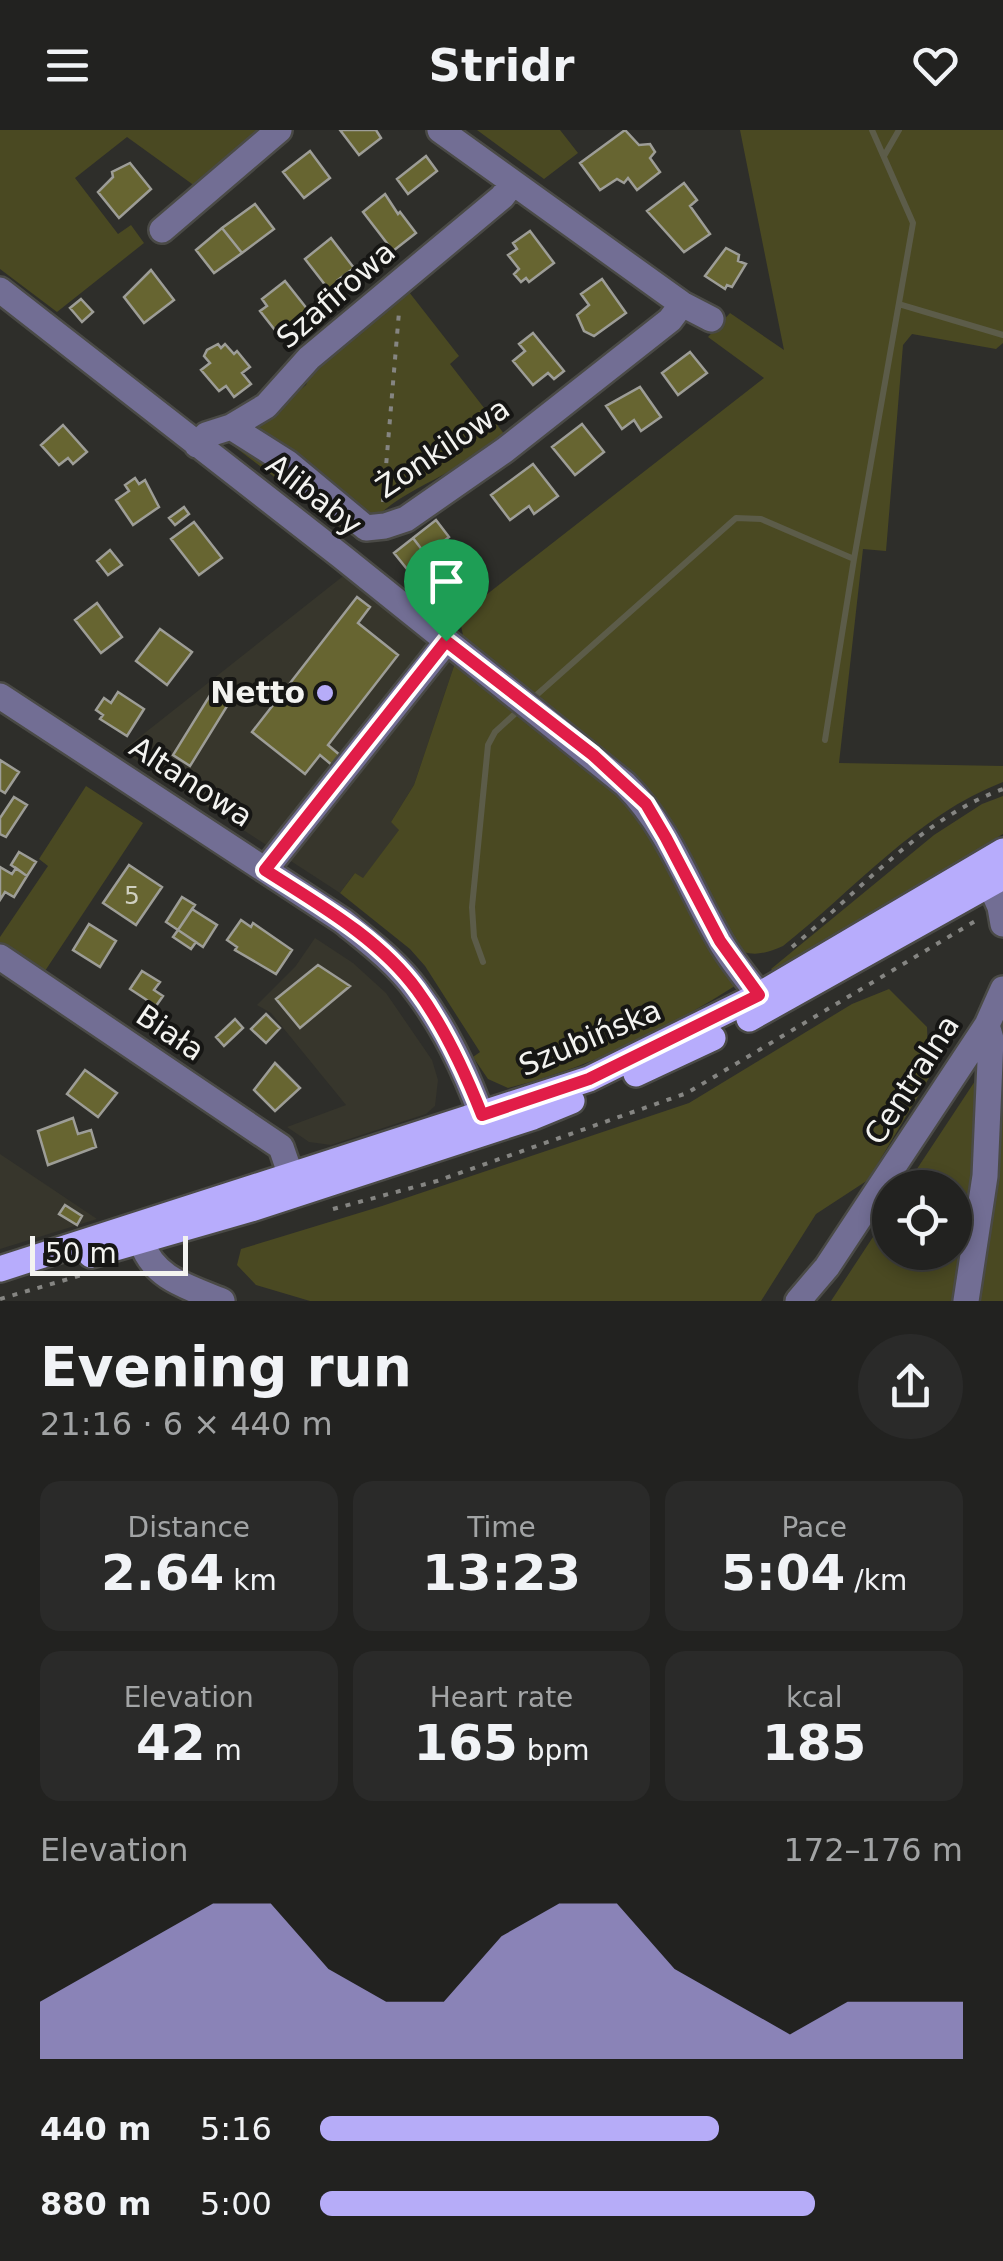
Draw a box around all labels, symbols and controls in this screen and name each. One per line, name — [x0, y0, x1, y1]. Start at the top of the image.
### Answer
icon: menu — [40, 38, 95, 93]
icon: heart — [908, 38, 963, 93]
text: Stridr — [429, 39, 574, 92]
street label: Szafirowa — [269, 234, 402, 355]
street label: Żonkilowa — [369, 390, 516, 505]
street label: Alibaby — [260, 447, 369, 543]
pin — [404, 539, 489, 642]
icon: arrive — [419, 554, 474, 609]
place label: Netto — [210, 675, 305, 710]
marker: Netto — [314, 682, 336, 704]
street label: Altanowa — [123, 729, 259, 834]
house number: 5 — [124, 881, 140, 910]
street label: Szubińska — [513, 992, 666, 1083]
street label: Biała — [130, 997, 211, 1068]
street label: Centralna — [857, 1009, 966, 1151]
map controls — [872, 1170, 972, 1270]
button: locate — [872, 1170, 972, 1270]
scale bar — [30, 1231, 188, 1276]
text: 50 m — [45, 1237, 117, 1270]
button: share — [858, 1334, 963, 1439]
text: Evening run — [40, 1335, 412, 1399]
text: 21:16 · 6 × 440 m — [40, 1405, 333, 1443]
text: Distance — [128, 1511, 250, 1544]
text: Time — [467, 1511, 536, 1544]
text: Pace — [781, 1511, 847, 1544]
text: 2.64 — [101, 1544, 224, 1602]
text: 13:23 — [422, 1544, 581, 1602]
text: 5:04 — [721, 1544, 845, 1602]
text: km — [224, 1564, 277, 1597]
text: /km — [845, 1564, 907, 1597]
text: Elevation — [124, 1681, 254, 1714]
text: Heart rate — [430, 1681, 573, 1714]
text: kcal — [786, 1681, 842, 1714]
text: 42 — [136, 1714, 206, 1772]
text: 165 — [413, 1714, 518, 1772]
text: 185 — [762, 1714, 866, 1772]
text: m — [206, 1734, 242, 1767]
text: bpm — [518, 1734, 590, 1767]
text: Elevation — [40, 1831, 189, 1869]
text: 172–176 m — [784, 1831, 963, 1869]
text: 440 m — [40, 2110, 151, 2148]
text: 5:16 — [200, 2110, 272, 2148]
text: 880 m — [40, 2185, 151, 2223]
text: 5:00 — [200, 2185, 272, 2223]

